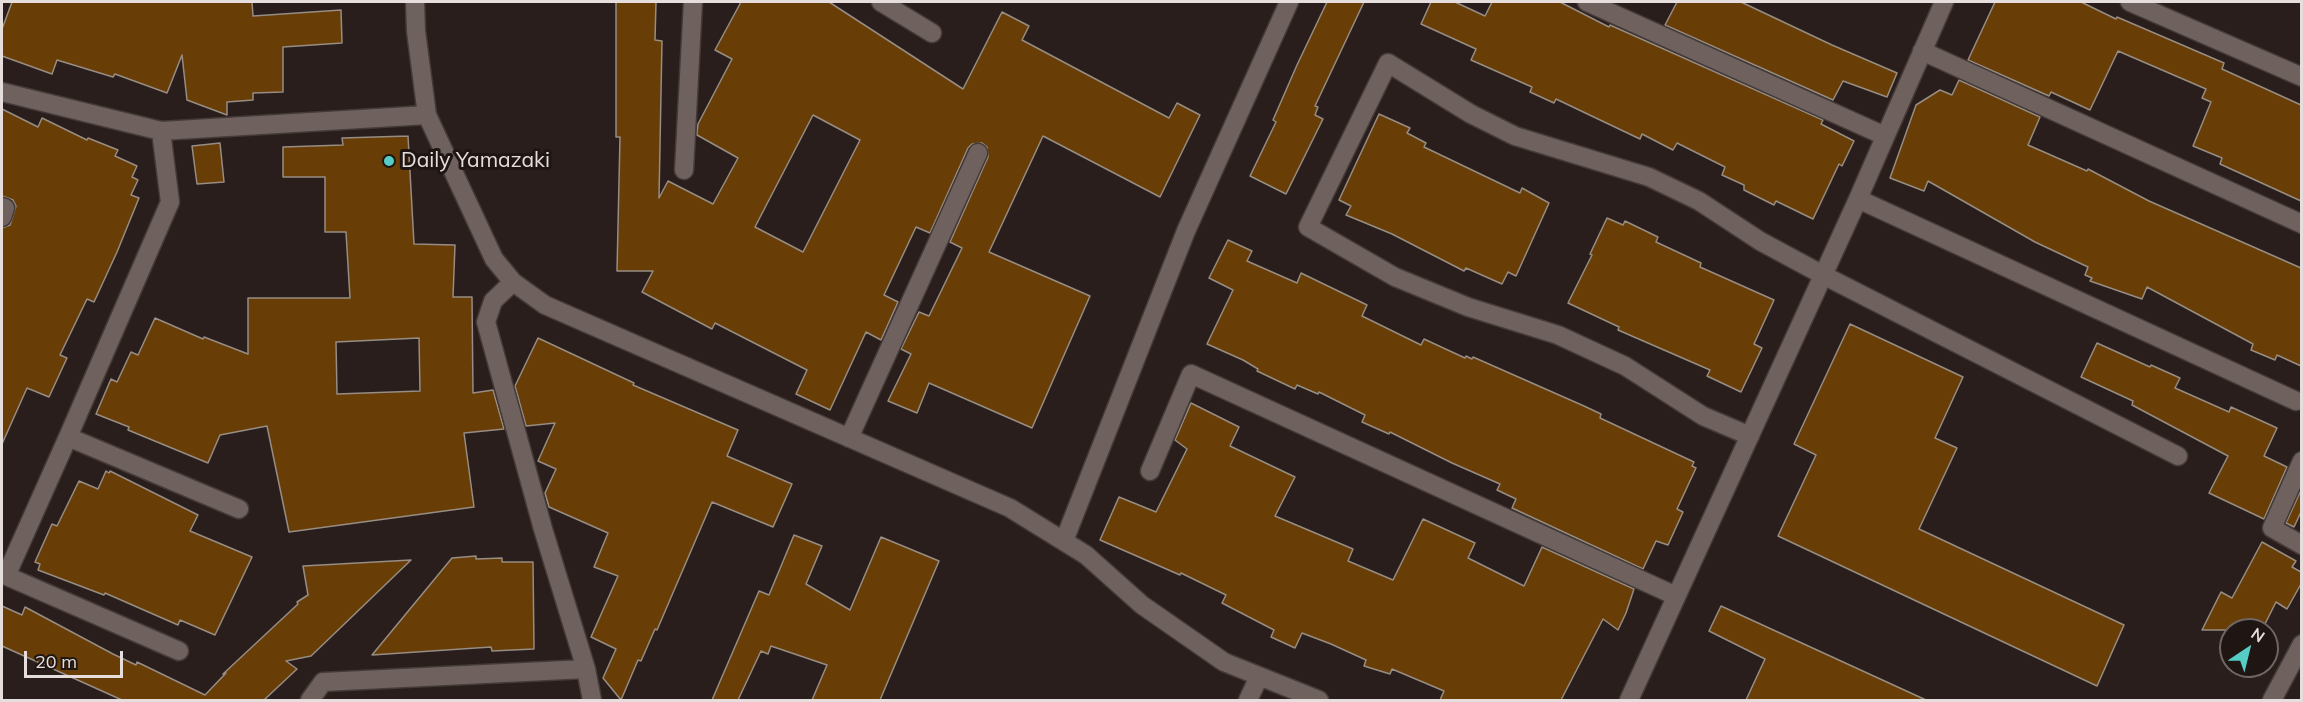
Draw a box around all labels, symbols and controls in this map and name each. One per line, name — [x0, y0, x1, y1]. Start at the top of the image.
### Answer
place label: Daily Yamazaki — [401, 148, 550, 174]
marker: Daily Yamazaki — [382, 154, 396, 168]
north arrow — [2219, 618, 2279, 678]
text: N — [2247, 623, 2269, 647]
scale bar — [27, 639, 126, 677]
text: 20 m — [35, 650, 77, 673]

